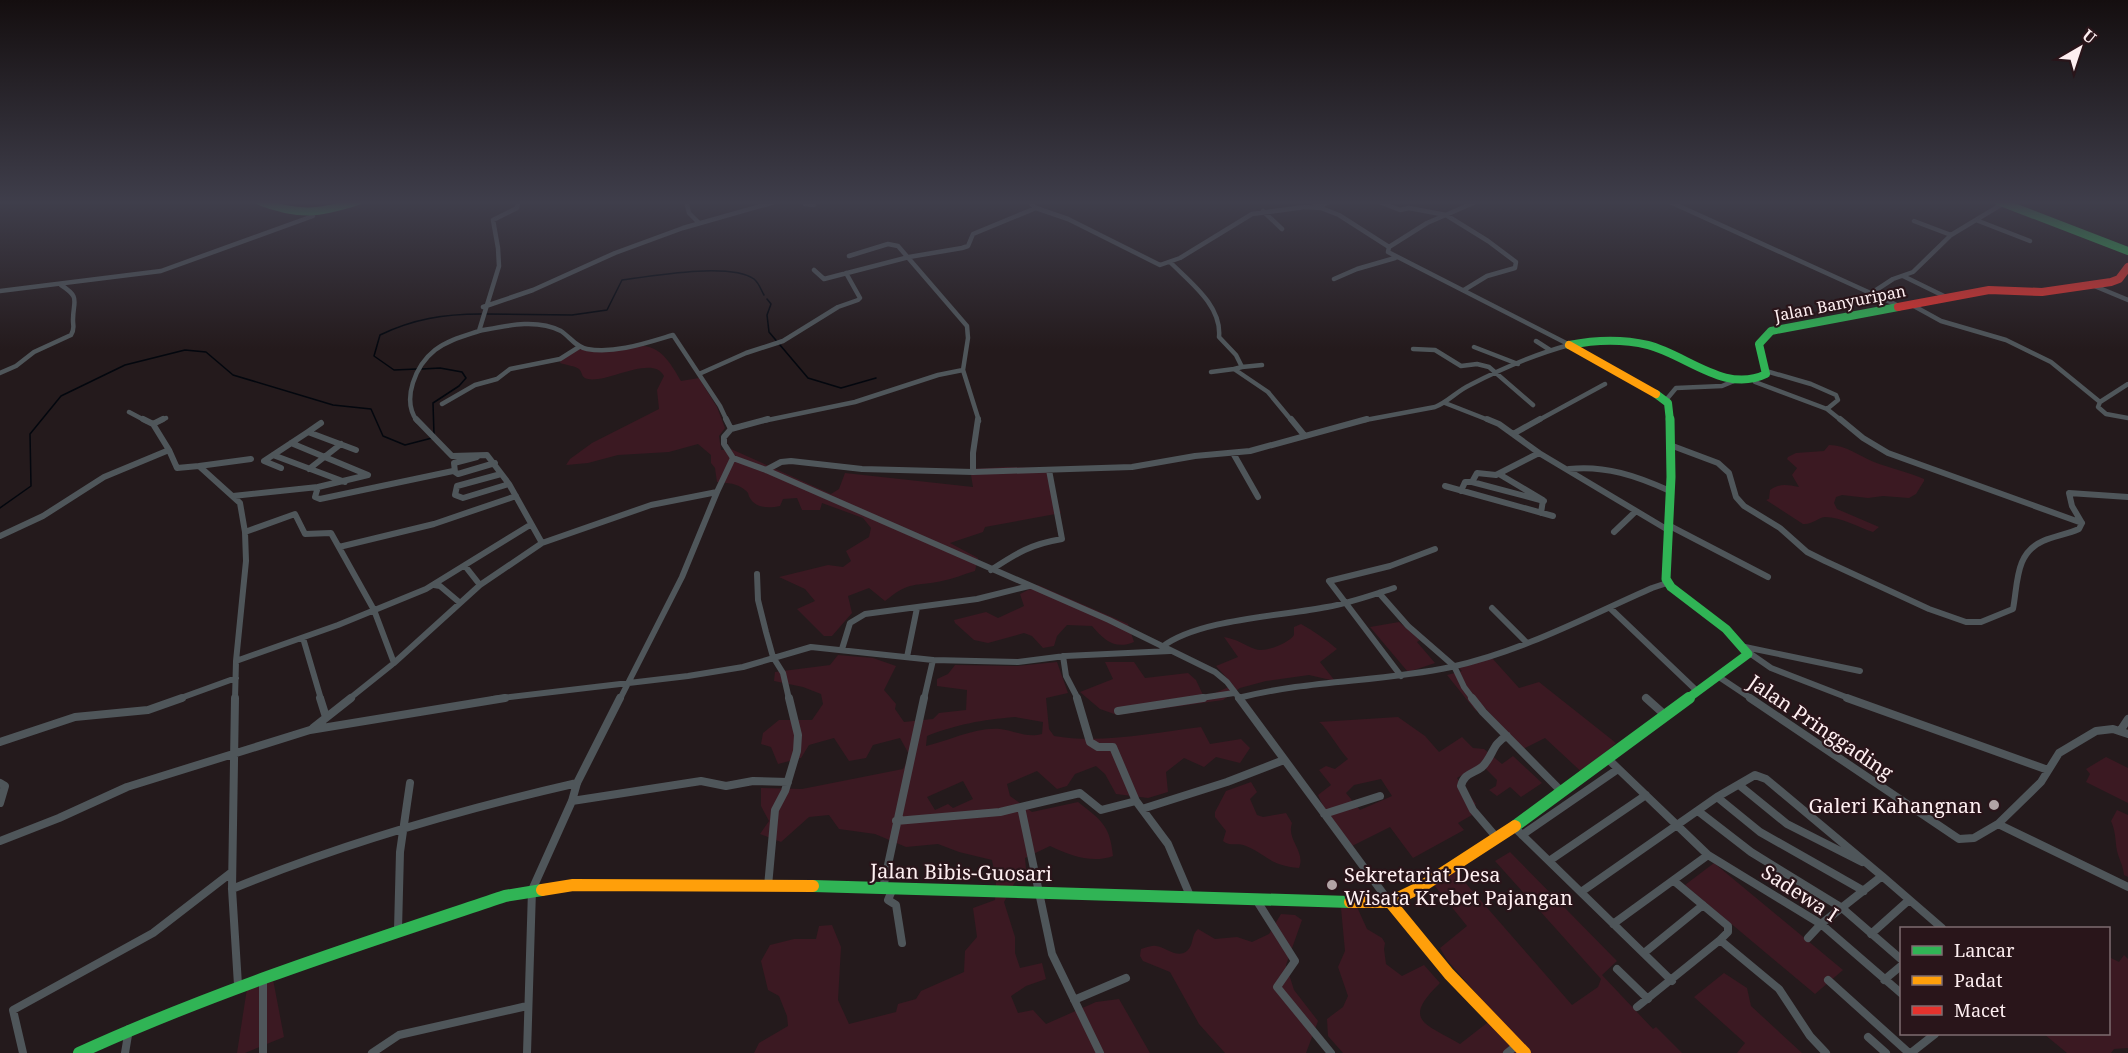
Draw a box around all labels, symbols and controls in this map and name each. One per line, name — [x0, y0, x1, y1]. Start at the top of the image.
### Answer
north arrow — [2050, 18, 2110, 78]
text: U — [2078, 24, 2101, 49]
street label: Jalan Banyuripan — [1771, 279, 1908, 327]
street label: Jalan Pringgading — [1742, 668, 1899, 786]
place label: Galeri Kahangnan — [1809, 792, 1982, 819]
marker: Galeri Kahangnan — [1987, 798, 2001, 812]
street label: Jalan Bibis-Guosari — [869, 857, 1053, 887]
street label: Sadewa I — [1757, 858, 1843, 928]
place label: Sekretariat Desa Wisata Krebet Pajangan — [1344, 861, 1573, 911]
marker: Sekretariat Desa Wisata Krebet Pajangan — [1325, 878, 1339, 892]
legend — [1900, 927, 2110, 1035]
text: Lancar — [1954, 938, 2015, 962]
text: Padat — [1954, 968, 2003, 992]
text: Macet — [1954, 998, 2006, 1022]

